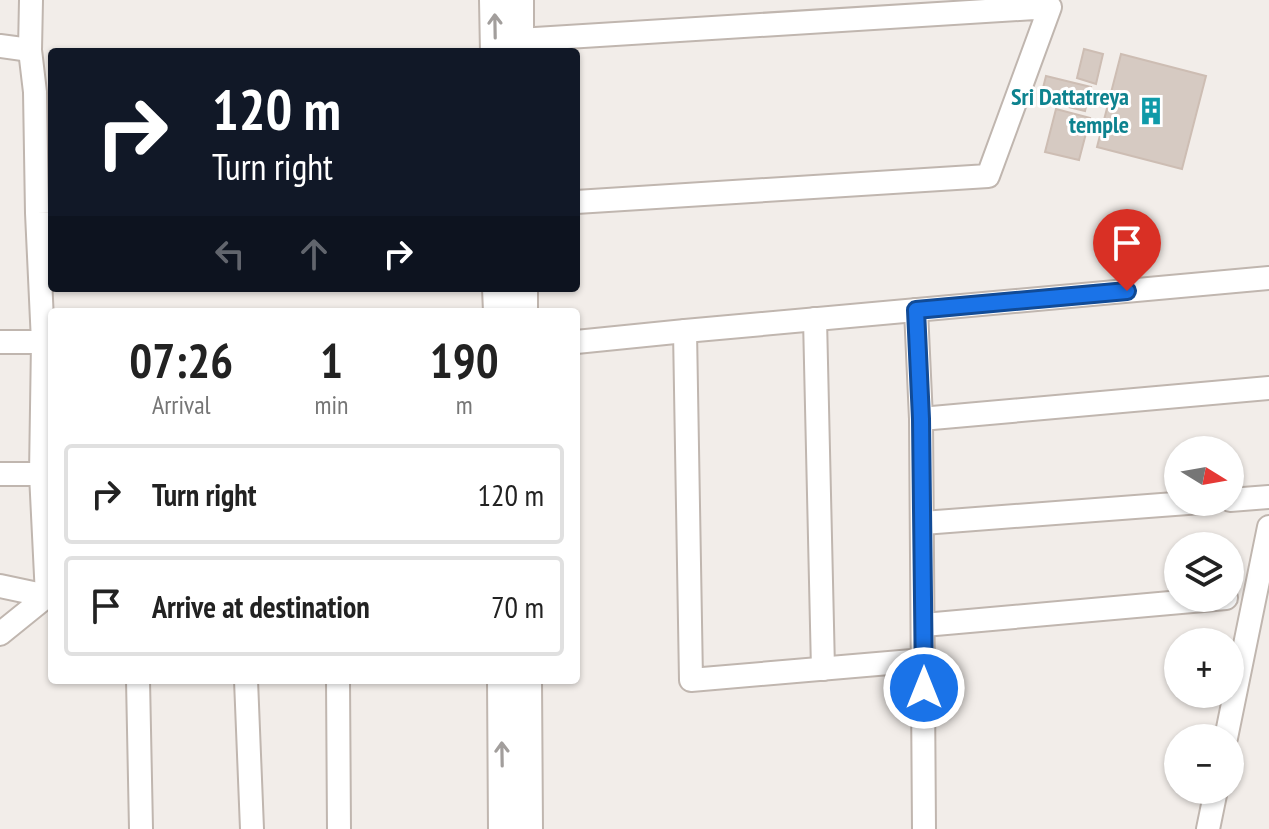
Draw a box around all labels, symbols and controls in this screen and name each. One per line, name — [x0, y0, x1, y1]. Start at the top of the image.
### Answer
one-way arrow — [487, 13, 503, 40]
text: 120 m — [212, 73, 341, 145]
icon: right — [80, 80, 184, 184]
place label: Sri Dattatreya temple — [1011, 81, 1129, 140]
building icon: Sri Dattatreya temple — [1136, 96, 1166, 126]
text: Turn right — [212, 143, 333, 190]
pin — [1093, 209, 1161, 291]
icon: arrive — [1105, 221, 1149, 265]
icon: left — [208, 232, 252, 276]
icon: ahead — [292, 232, 336, 276]
icon: right — [376, 232, 420, 276]
text: 07:26 — [129, 329, 233, 391]
text: 1 — [320, 329, 343, 391]
text: 190 — [430, 329, 499, 391]
text: Arrival — [152, 388, 211, 421]
text: min — [314, 388, 348, 421]
text: m — [456, 388, 473, 421]
north arrow — [1164, 436, 1244, 516]
map controls — [1164, 436, 1244, 804]
icon: right — [84, 472, 128, 516]
text: Turn right — [152, 475, 256, 514]
text: 120 m — [478, 475, 544, 514]
button: layers — [1164, 532, 1244, 612]
icon: arrive — [84, 584, 128, 628]
text: Arrive at destination — [152, 587, 370, 626]
text: 70 m — [491, 587, 544, 626]
button: + — [1164, 628, 1244, 708]
position arrow — [882, 646, 966, 730]
button: − — [1164, 724, 1244, 804]
one-way arrow — [495, 742, 510, 768]

